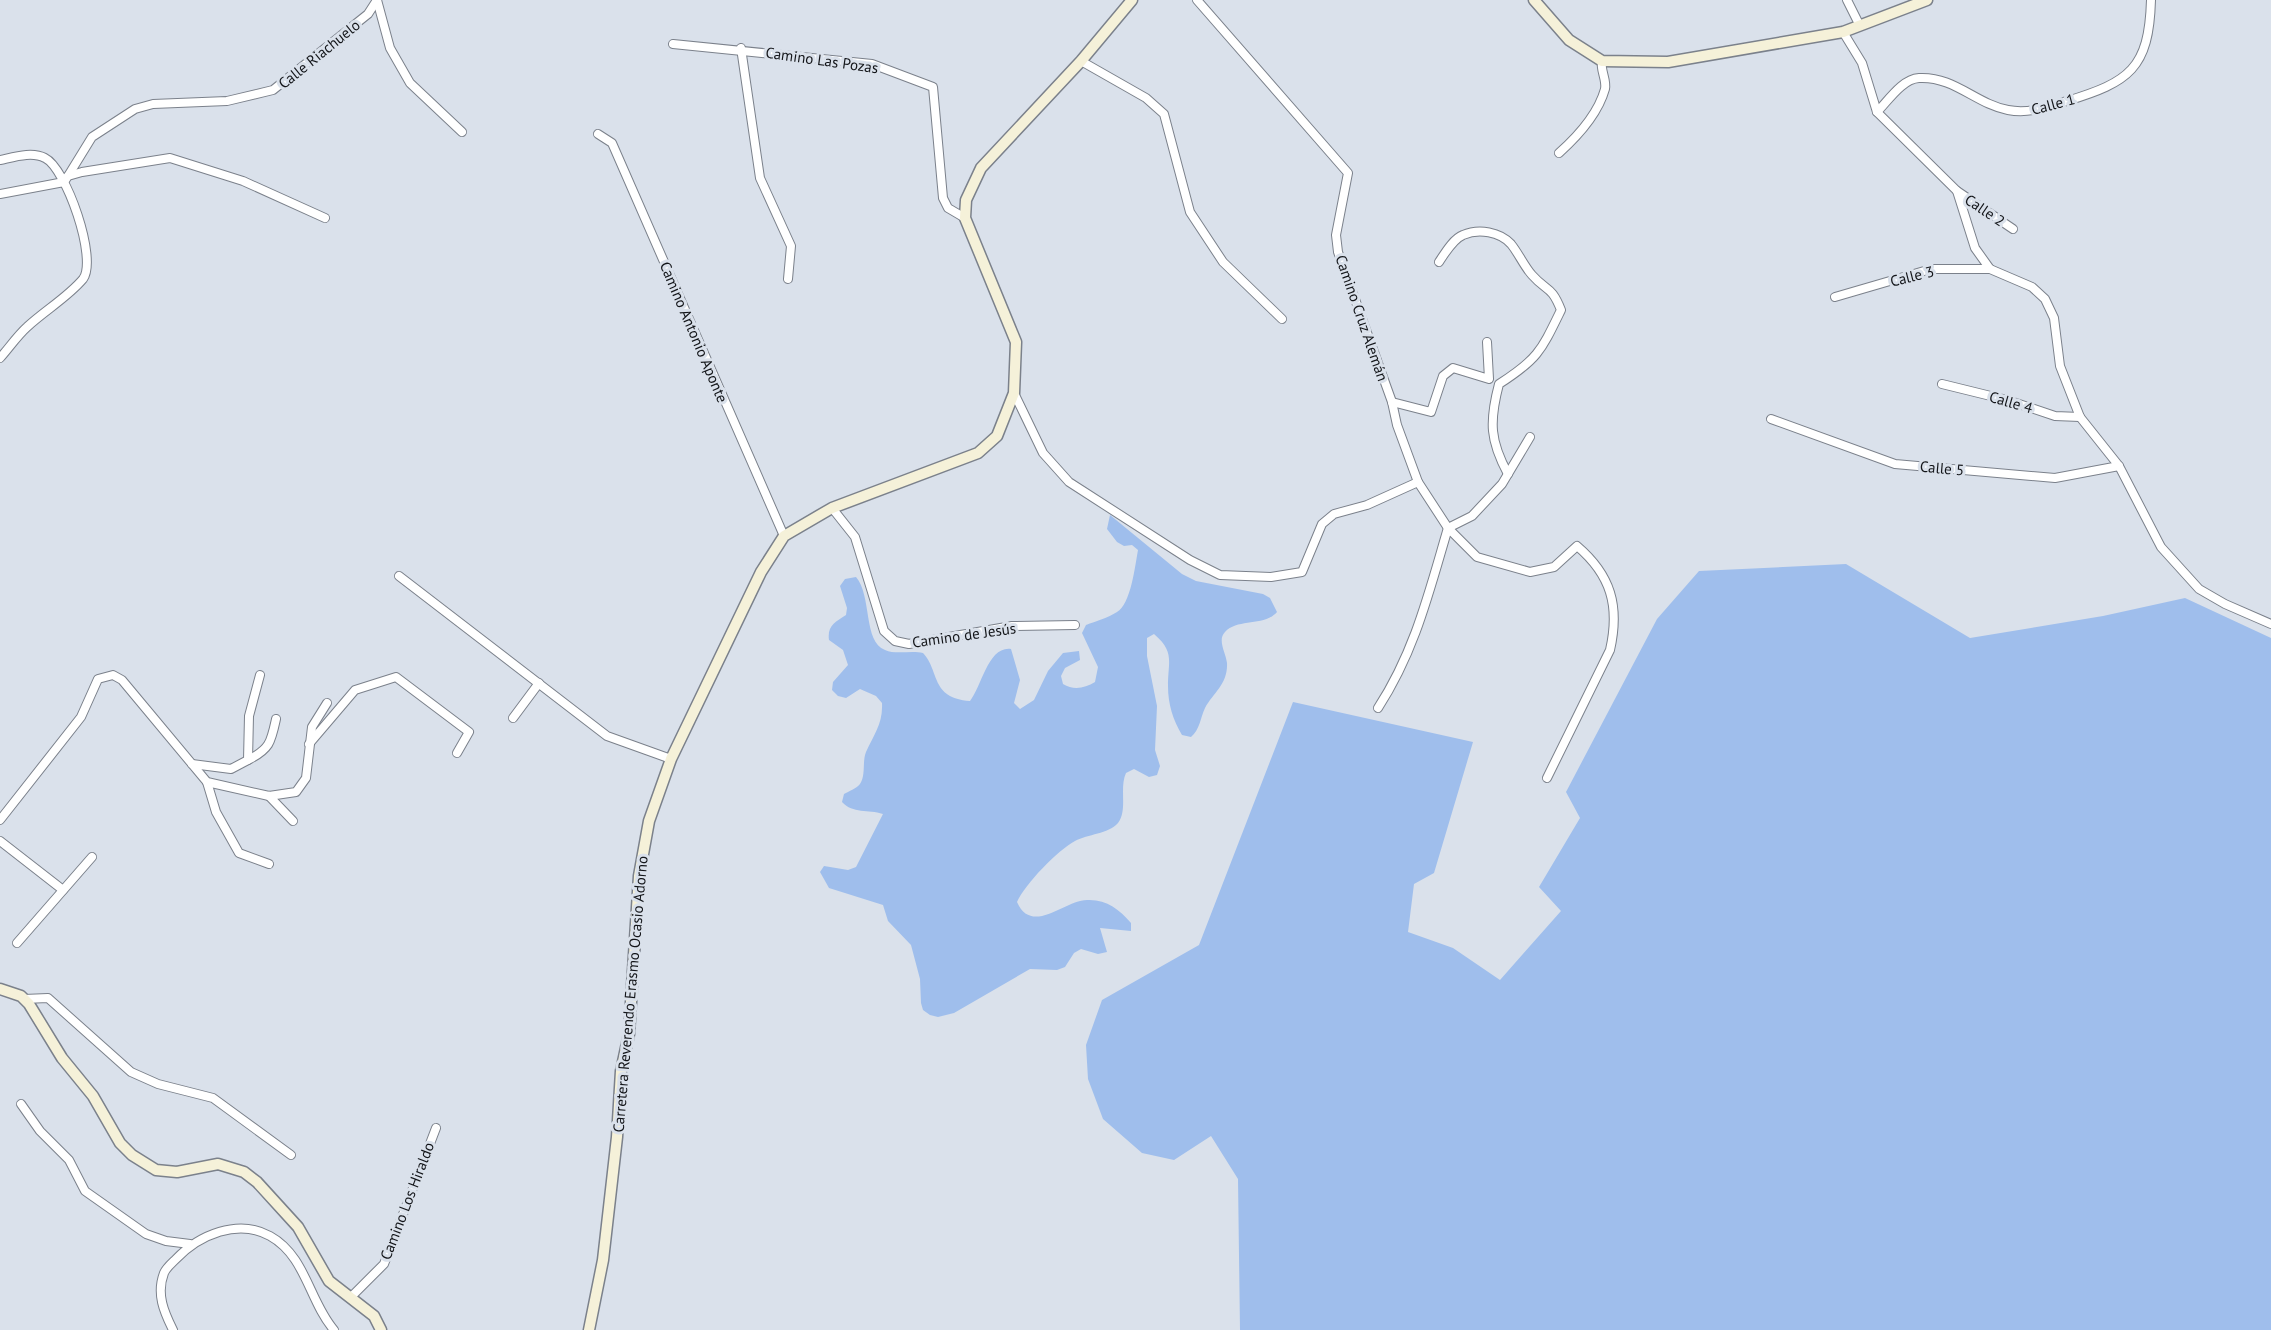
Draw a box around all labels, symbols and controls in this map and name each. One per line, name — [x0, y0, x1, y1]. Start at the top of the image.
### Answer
street label: Calle Riachuelo — [274, 15, 364, 93]
street label: Camino Las Pozas — [764, 43, 880, 77]
street label: Calle 1 — [2029, 89, 2077, 119]
street label: Calle 2 — [1961, 190, 2009, 230]
street label: Camino Cruz Alemán — [1332, 252, 1392, 384]
street label: Camino Antonio Aponte — [656, 259, 732, 405]
street label: Calle 3 — [1888, 261, 1936, 291]
street label: Calle 4 — [1987, 387, 2035, 417]
street label: Calle 5 — [1919, 457, 1965, 479]
street label: Camino de Jesús — [911, 618, 1017, 652]
street label: Carretera Reverendo Erasmo Ocasio Adorno — [608, 855, 652, 1133]
street label: Camino Los Hiraldo — [376, 1139, 438, 1263]

